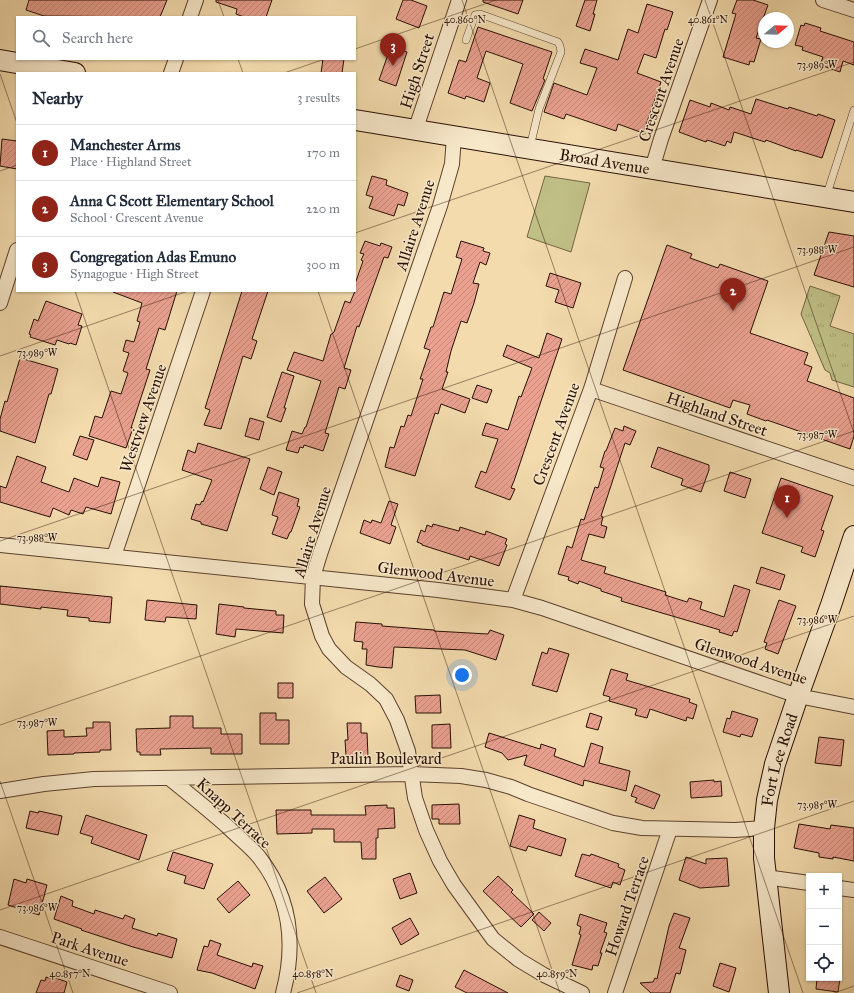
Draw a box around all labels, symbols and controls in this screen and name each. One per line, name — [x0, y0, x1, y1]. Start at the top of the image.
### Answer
north arrow — [758, 12, 794, 48]
text: 40.860°N — [444, 14, 486, 26]
text: 40.861°N — [688, 14, 728, 26]
search box — [16, 16, 356, 60]
icon: search — [30, 27, 52, 49]
text: Search here — [62, 29, 133, 47]
street label: High Street — [396, 31, 439, 111]
pin: 3 — [380, 33, 406, 66]
street label: Crescent Avenue — [634, 35, 688, 144]
text: 73.989°W — [797, 59, 838, 71]
text: Nearby — [32, 88, 83, 109]
text: 3 results — [297, 90, 340, 106]
text: Manchester Arms — [70, 136, 180, 154]
street label: Broad Avenue — [558, 144, 651, 178]
text: 1 — [42, 145, 48, 161]
text: 170 m — [307, 145, 340, 161]
text: Place · Highland Street — [70, 154, 192, 170]
street label: Allaire Avenue — [391, 177, 439, 274]
text: Anna C Scott Elementary School — [70, 192, 274, 210]
text: 2 — [42, 201, 48, 217]
text: 220 m — [306, 201, 340, 217]
text: School · Crescent Avenue — [70, 210, 203, 226]
text: 73.988°W — [797, 244, 838, 256]
text: Congregation Adas Emuno — [70, 248, 236, 266]
text: 3 — [42, 257, 48, 273]
text: 300 m — [306, 257, 340, 273]
text: Synagogue · High Street — [70, 266, 199, 282]
pin: 2 — [720, 278, 746, 311]
text: 73.989°W — [17, 347, 58, 359]
street label: Westview Avenue — [116, 361, 171, 475]
street label: Crescent Avenue — [529, 379, 584, 488]
street label: Highland Street — [664, 388, 770, 441]
text: 73.987°W — [797, 429, 838, 441]
street label: Allaire Avenue — [289, 484, 335, 581]
pin: 1 — [774, 485, 800, 518]
text: 73.988°W — [17, 532, 58, 544]
street label: Glenwood Avenue — [377, 557, 496, 591]
text: 73.986°W — [797, 614, 838, 626]
street label: Glenwood Avenue — [692, 634, 810, 688]
your location — [452, 665, 472, 685]
street label: Fort Lee Road — [757, 711, 801, 807]
text: 73.987°W — [17, 717, 58, 729]
street label: Paulin Boulevard — [330, 749, 442, 768]
street label: Knapp Terrace — [193, 774, 275, 852]
text: 73.985°W — [797, 799, 837, 811]
street label: Howard Terrace — [601, 853, 653, 959]
map controls — [806, 873, 842, 981]
button: + — [806, 873, 842, 909]
text: 73.986°W — [17, 902, 58, 914]
button: − — [806, 909, 842, 945]
street label: Park Avenue — [49, 928, 131, 971]
button: locate — [806, 945, 842, 981]
text: 40.857°N — [50, 968, 91, 980]
text: 40.858°N — [293, 968, 334, 980]
text: 40.859°N — [537, 968, 578, 980]

